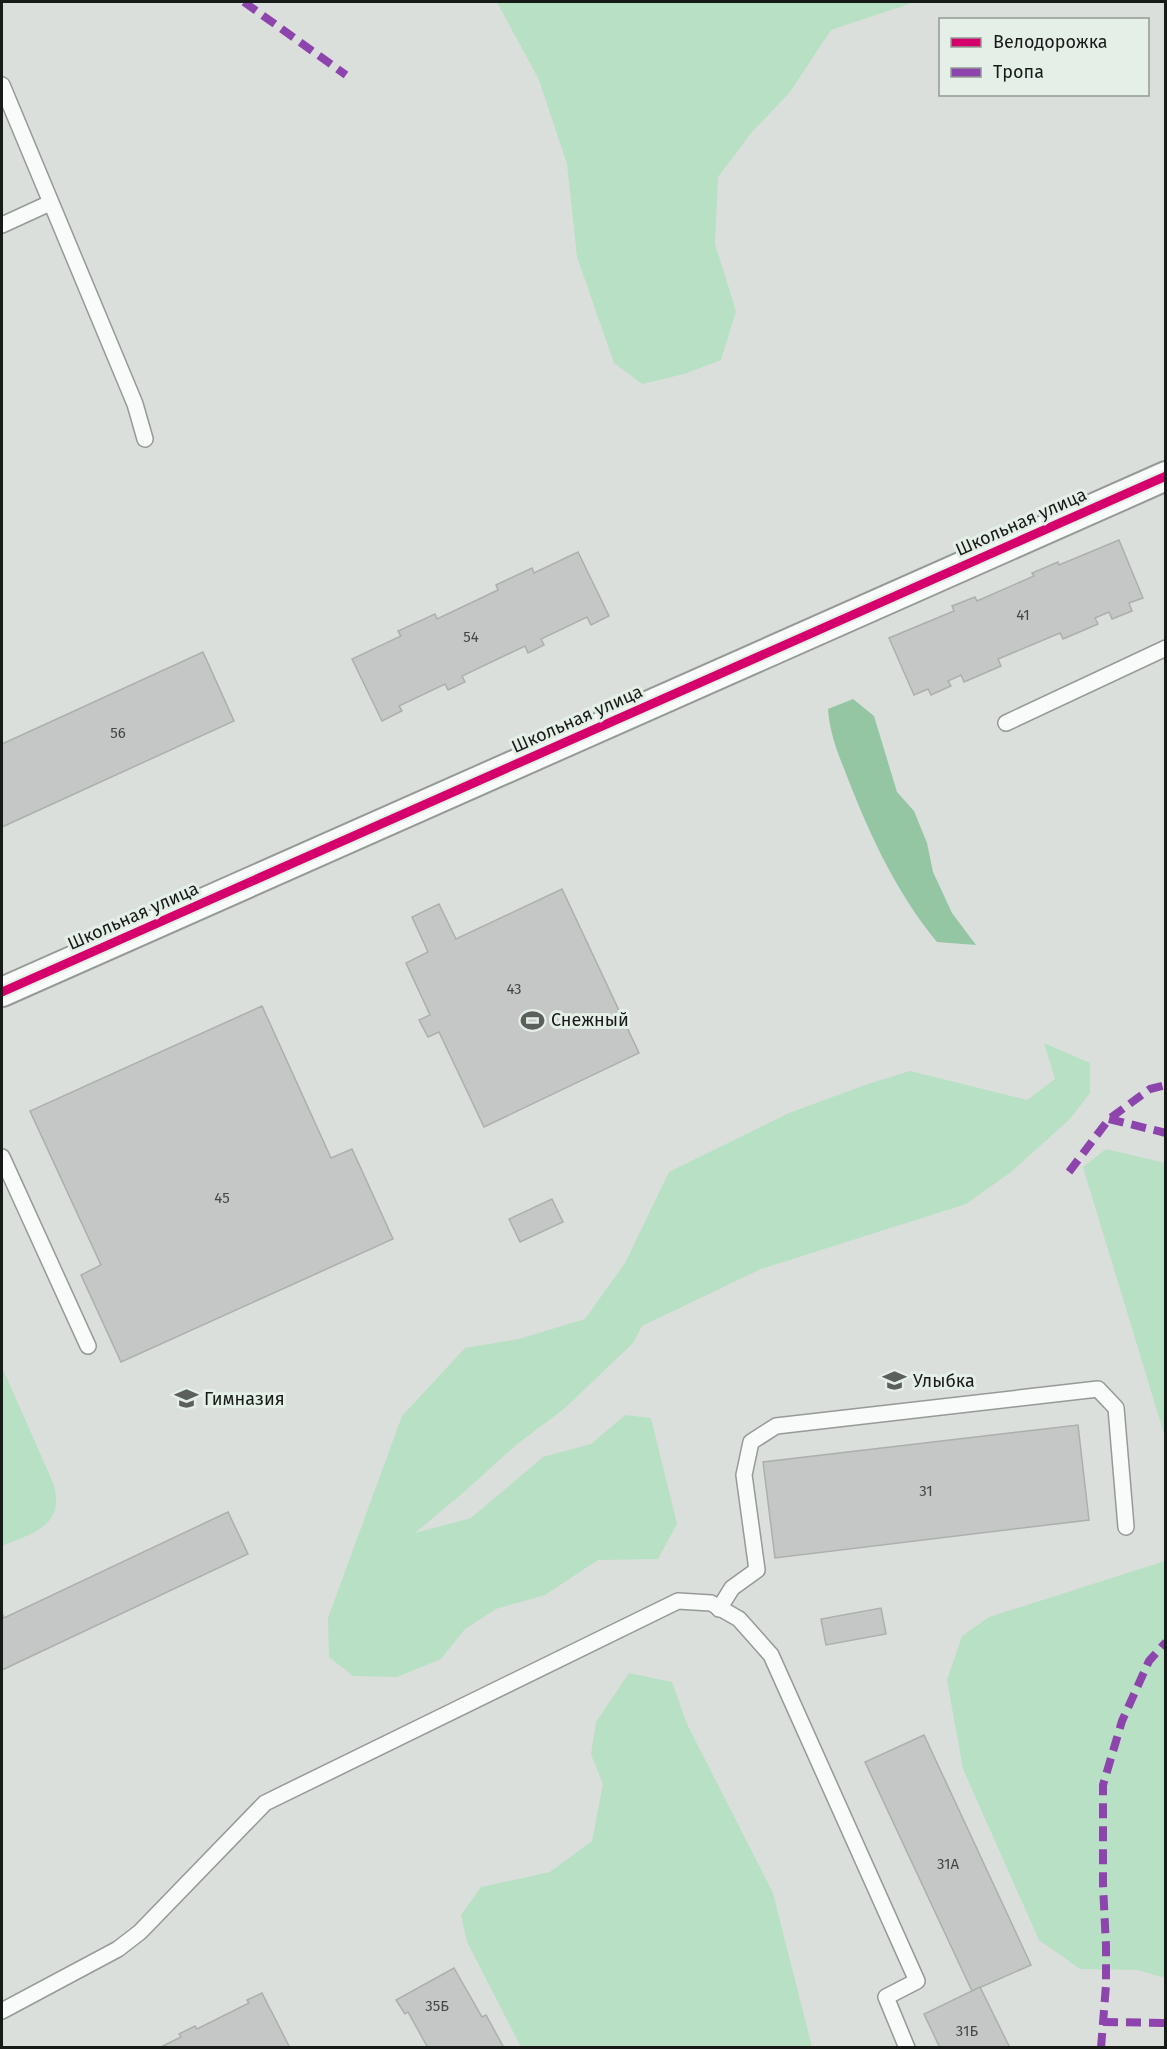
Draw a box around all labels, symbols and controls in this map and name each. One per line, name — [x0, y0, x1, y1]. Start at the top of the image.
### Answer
legend — [939, 18, 1149, 96]
text: Велодорожка — [993, 31, 1108, 53]
text: Тропа — [993, 61, 1044, 83]
street label: Школьная улица — [952, 483, 1090, 561]
house number: 41 — [1016, 606, 1030, 624]
house number: 54 — [463, 628, 479, 646]
street label: Школьная улица — [508, 680, 646, 758]
house number: 56 — [110, 724, 126, 742]
street label: Школьная улица — [64, 877, 202, 955]
house number: 43 — [506, 980, 522, 998]
sports icon: Снежный — [520, 1007, 546, 1033]
place label: Снежный — [551, 1009, 629, 1031]
house number: 45 — [214, 1189, 230, 1207]
school or university icon: Улыбка — [882, 1368, 908, 1394]
place label: Улыбка — [913, 1370, 975, 1392]
school or university icon: Гимназия — [173, 1386, 199, 1412]
place label: Гимназия — [204, 1388, 285, 1410]
house number: 31 — [919, 1482, 933, 1500]
house number: 31А — [937, 1855, 960, 1873]
house number: 35Б — [425, 1997, 449, 2015]
house number: 31Б — [956, 2022, 978, 2040]

